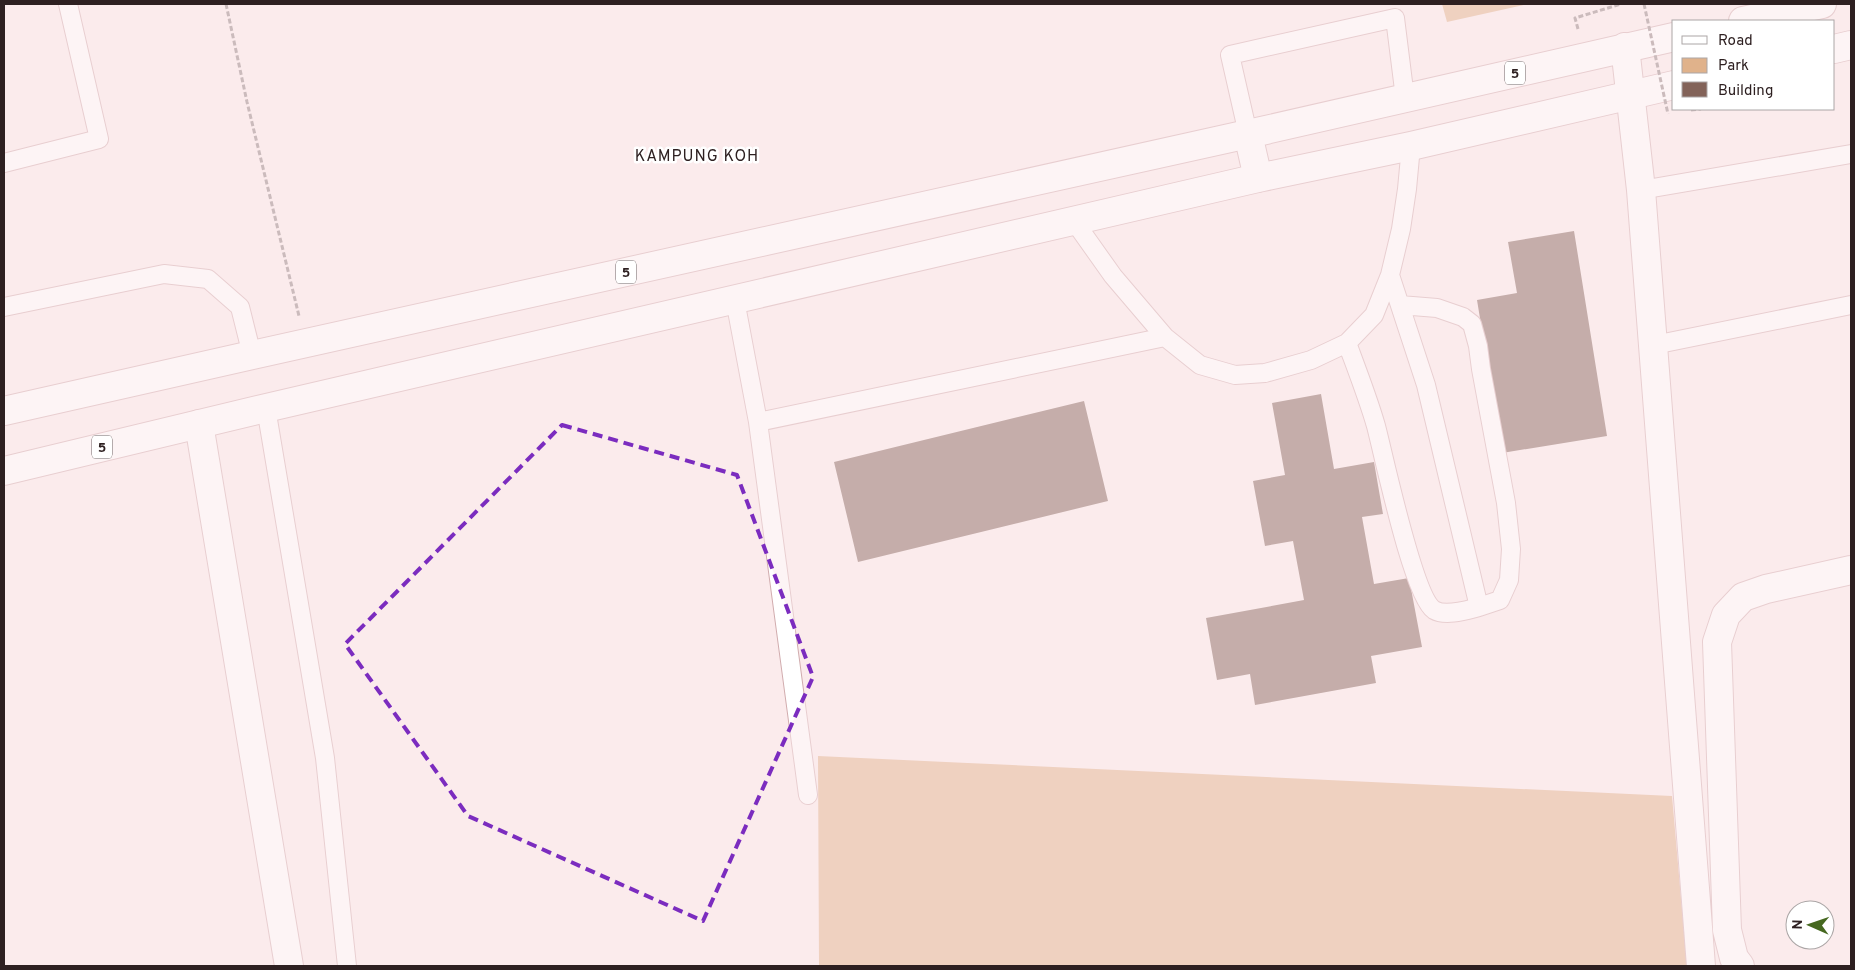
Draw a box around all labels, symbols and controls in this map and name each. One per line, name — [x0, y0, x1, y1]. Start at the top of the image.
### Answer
legend — [1672, 20, 1835, 110]
text: Road — [1718, 32, 1753, 51]
text: Park — [1718, 57, 1749, 76]
road number: 5 — [1505, 62, 1525, 84]
text: Building — [1718, 82, 1773, 101]
district label: KAMPUNG KOH — [635, 147, 759, 167]
road number: 5 — [616, 260, 636, 284]
road number: 5 — [92, 436, 112, 458]
north arrow — [1785, 900, 1835, 950]
text: N — [1790, 919, 1807, 930]

